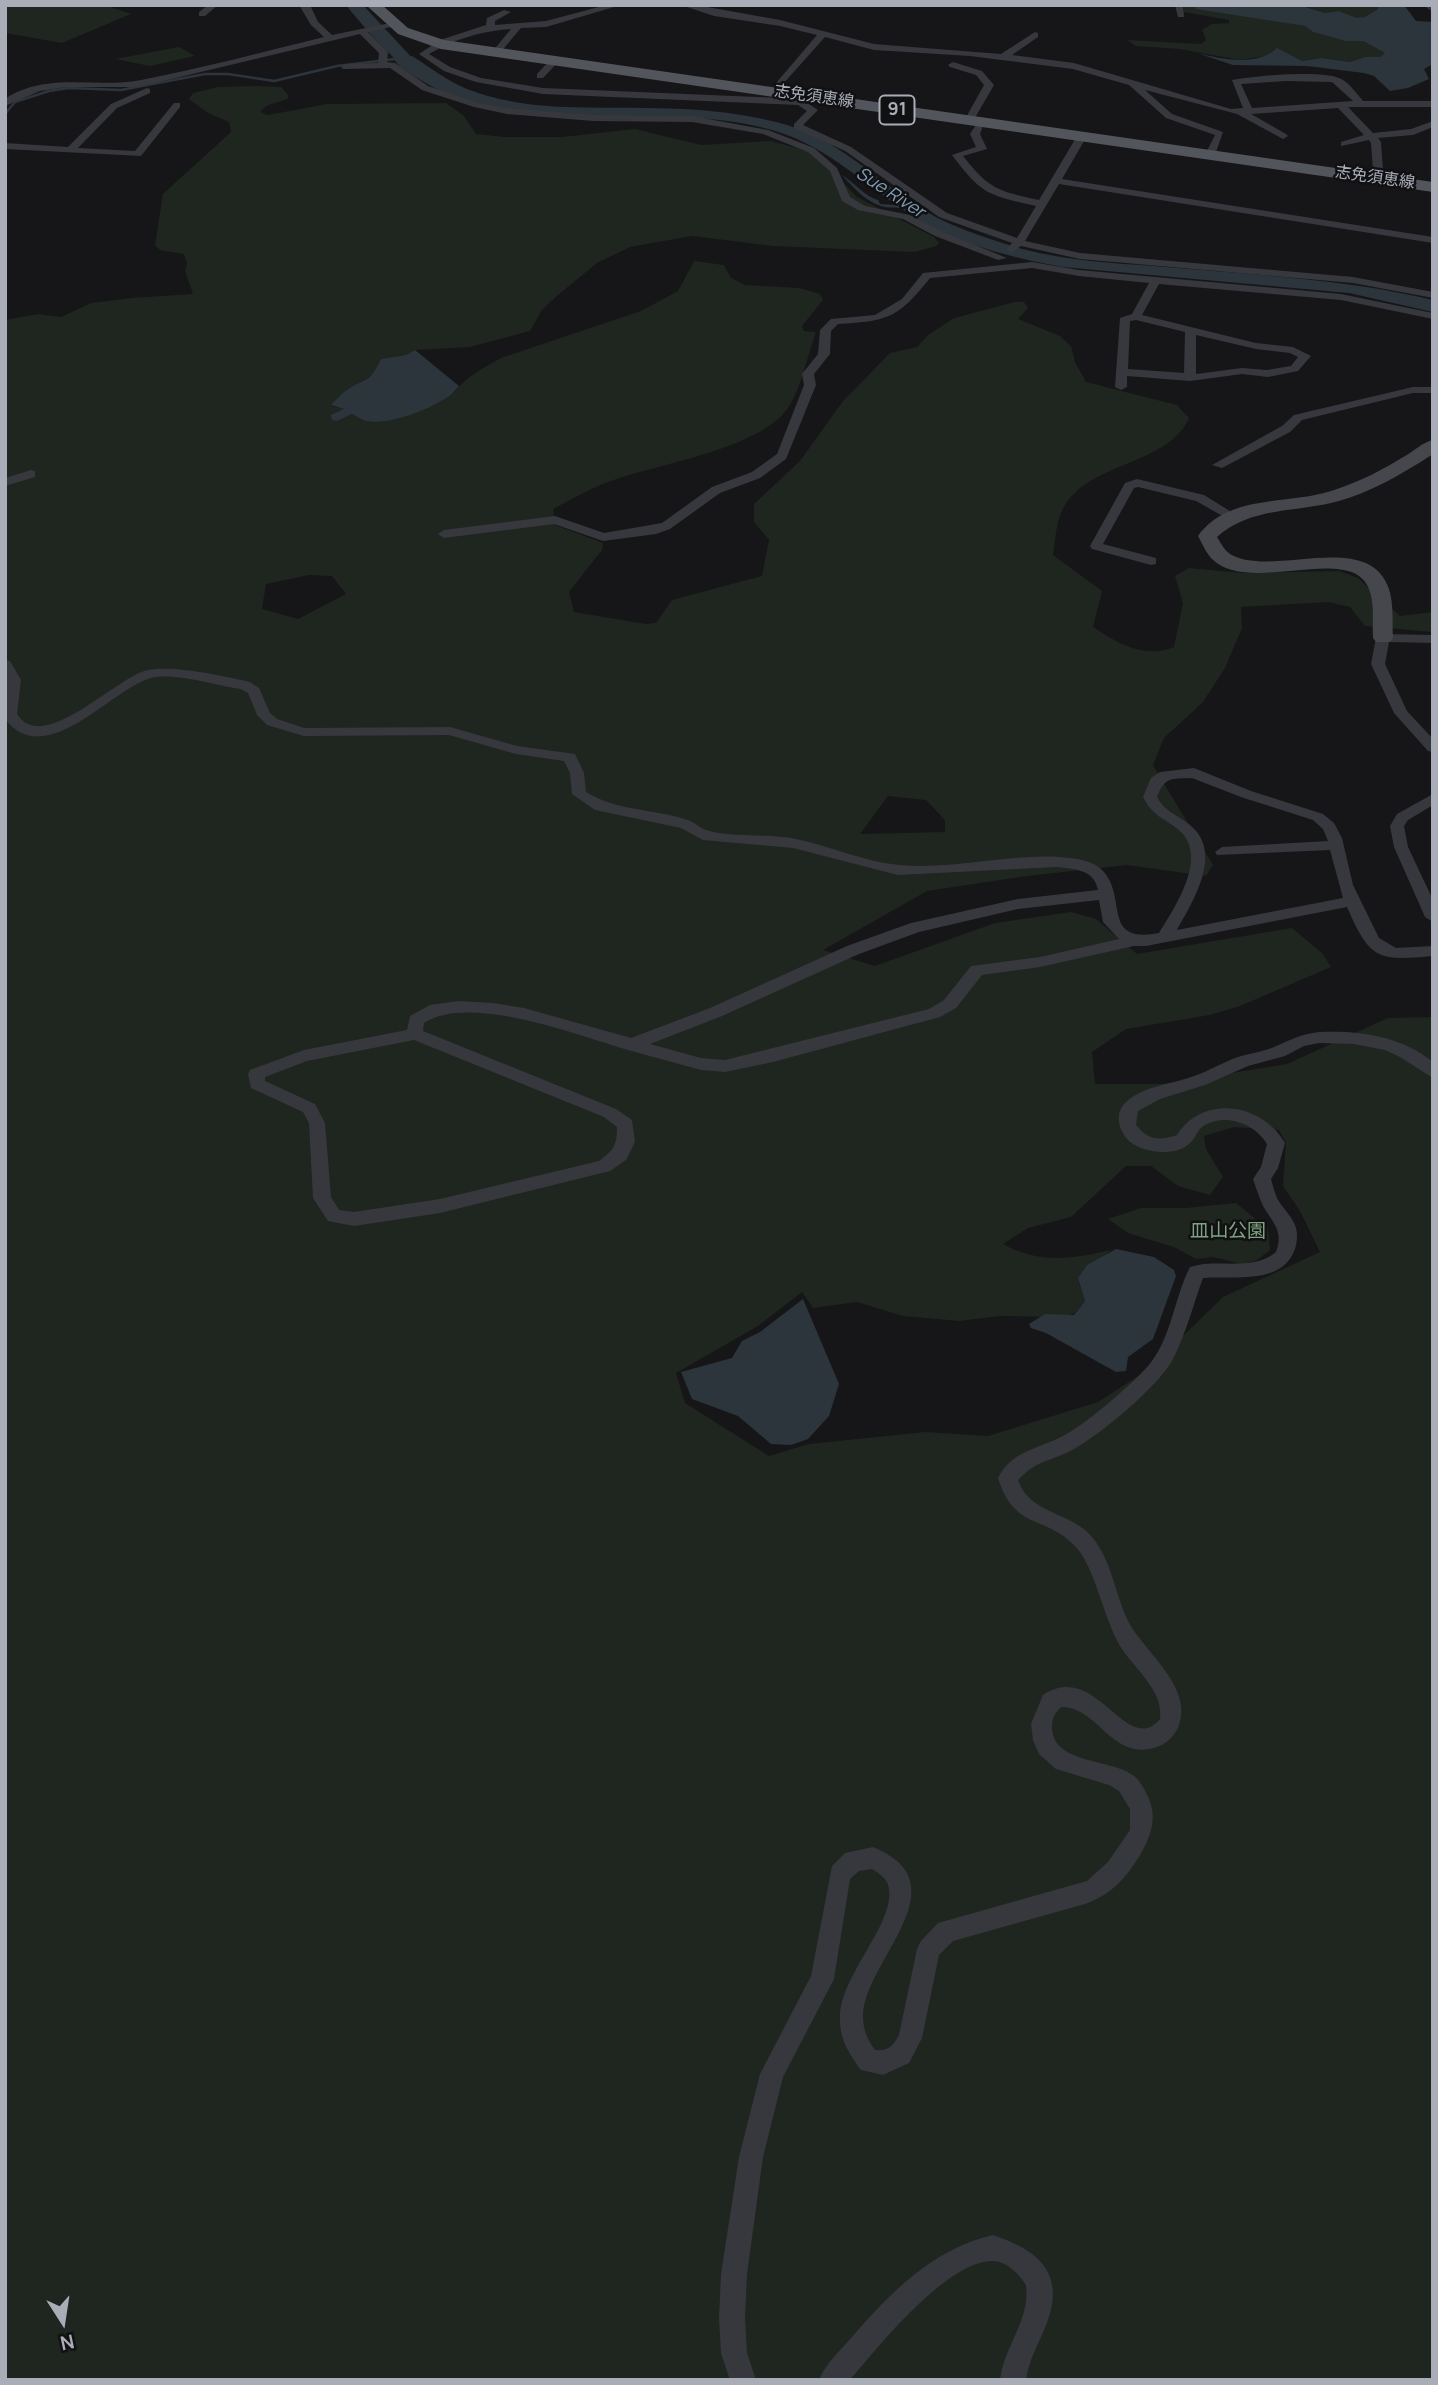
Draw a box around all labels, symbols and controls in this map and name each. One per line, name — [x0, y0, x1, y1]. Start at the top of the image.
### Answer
street label: 志免須恵線 — [773, 82, 855, 112]
road number: 91 — [880, 96, 914, 124]
water label: Sue River — [852, 163, 928, 223]
street label: 志免須恵線 — [1334, 163, 1416, 193]
park label: 皿山公園 — [1190, 1221, 1266, 1243]
north arrow — [28, 2287, 98, 2357]
text: N — [58, 2328, 77, 2357]

